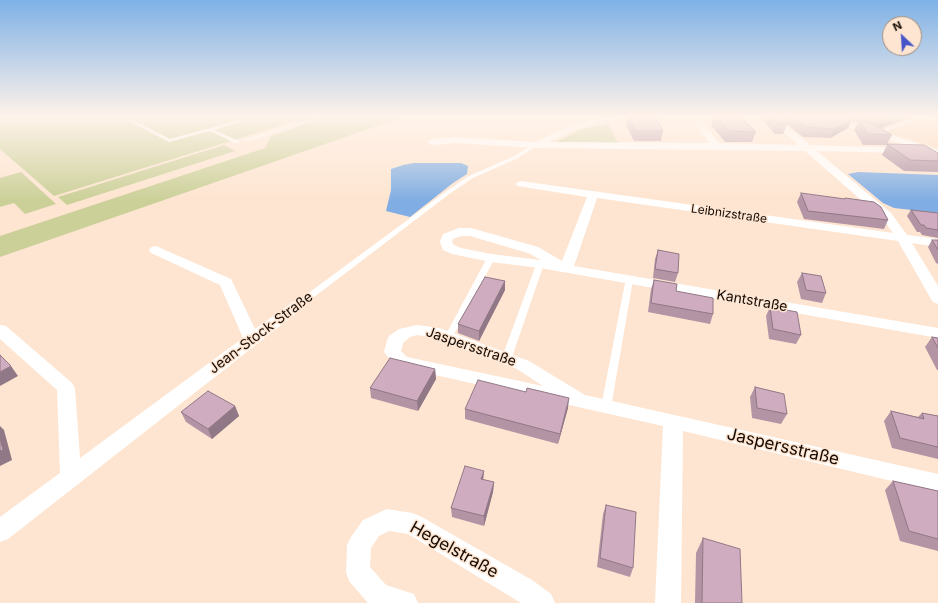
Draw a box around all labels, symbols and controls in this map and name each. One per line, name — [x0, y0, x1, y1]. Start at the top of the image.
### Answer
north arrow — [882, 16, 922, 56]
text: N — [891, 18, 904, 34]
street label: Leibnizstraße — [690, 202, 768, 226]
street label: Kantstraße — [715, 286, 789, 316]
street label: Jean-Stock-Straße — [206, 288, 316, 378]
street label: Jaspersstraße — [424, 324, 518, 370]
street label: Jaspersstraße — [725, 424, 841, 470]
street label: Hegelstraße — [406, 517, 502, 583]

